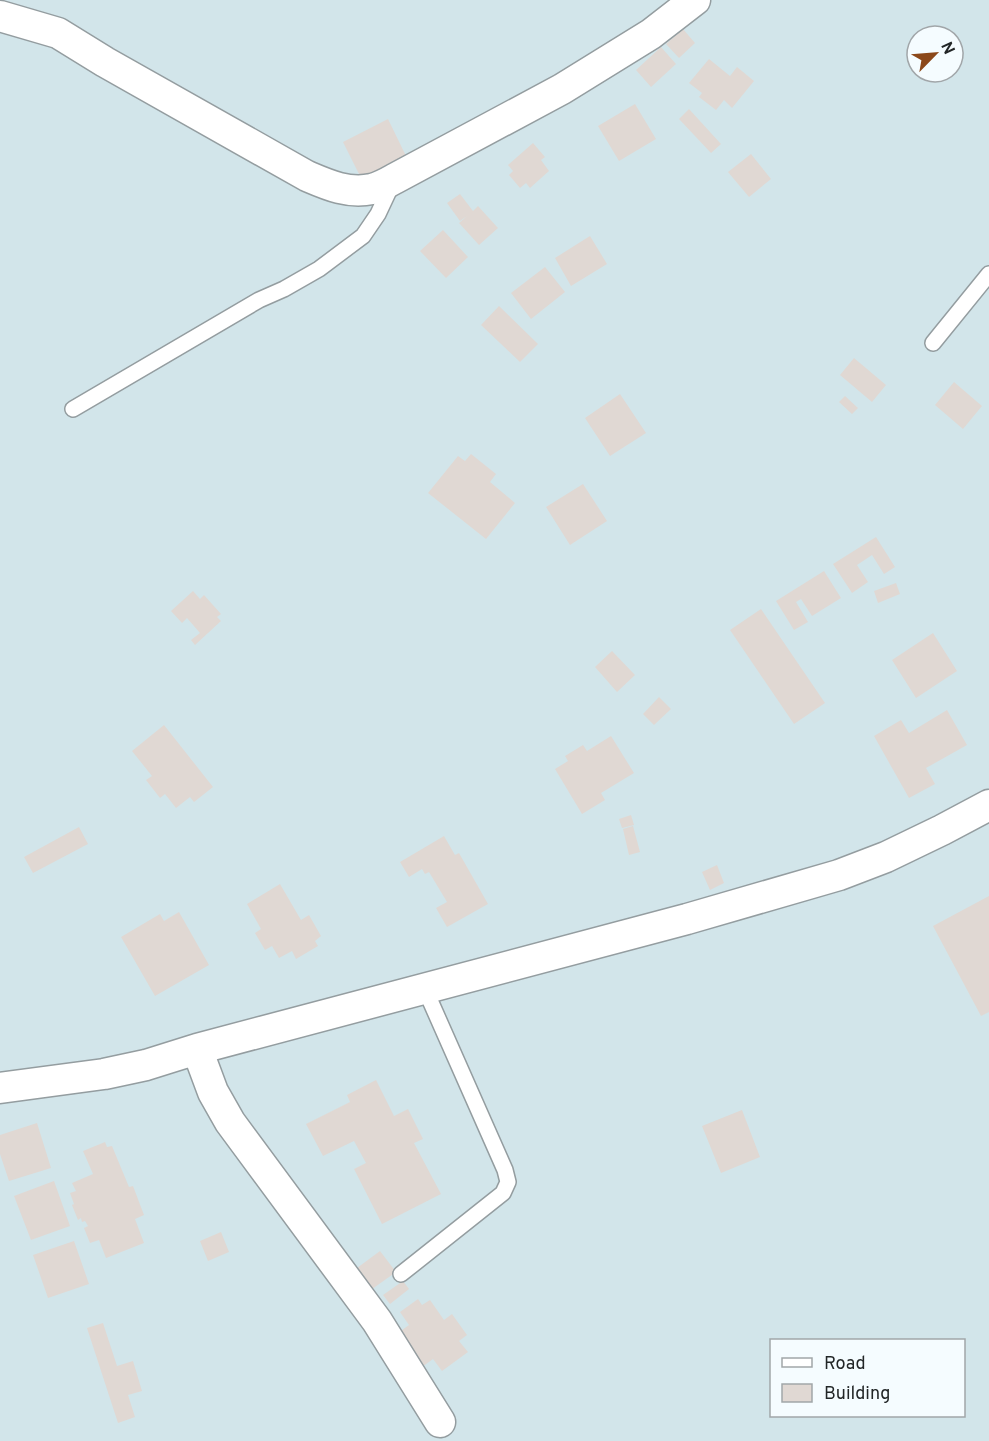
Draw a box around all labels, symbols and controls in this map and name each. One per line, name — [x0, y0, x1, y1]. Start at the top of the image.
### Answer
north arrow — [905, 24, 965, 84]
text: N — [935, 39, 958, 58]
legend — [770, 1339, 965, 1417]
text: Road — [824, 1353, 866, 1376]
text: Building — [824, 1383, 890, 1406]

